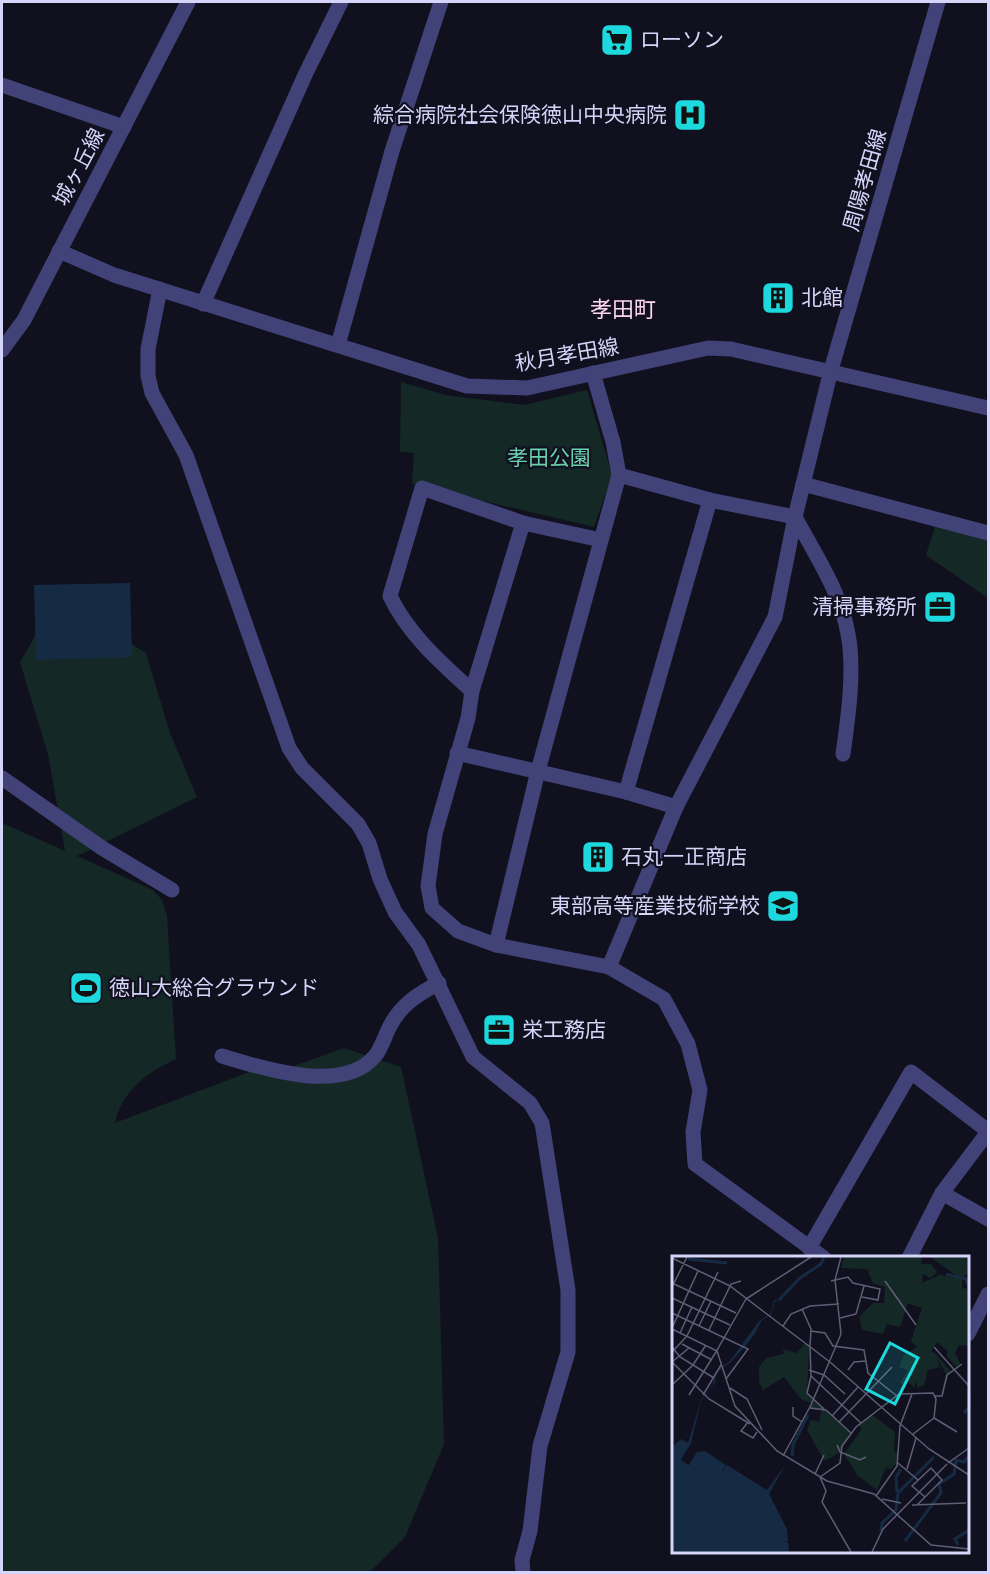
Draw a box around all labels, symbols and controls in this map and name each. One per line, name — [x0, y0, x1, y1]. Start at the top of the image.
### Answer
supermarket icon: ローソン — [599, 22, 635, 58]
place label: ローソン — [640, 23, 724, 55]
hospital icon: 綜合病院社会保険徳山中央病院 — [672, 97, 708, 133]
place label: 綜合病院社会保険徳山中央病院 — [373, 98, 667, 130]
street label: 城ヶ丘線 — [44, 122, 112, 211]
street label: 周陽孝田線 — [834, 125, 894, 235]
building icon: 北館 — [760, 280, 796, 316]
place label: 北館 — [801, 281, 843, 313]
district label: 孝田町 — [590, 292, 656, 326]
street label: 秋月孝田線 — [512, 329, 621, 379]
park label: 孝田公園 — [507, 441, 591, 473]
office icon: 清掃事務所 — [922, 589, 958, 625]
place label: 清掃事務所 — [812, 590, 917, 622]
building icon: 石丸一正商店 — [580, 839, 616, 875]
place label: 石丸一正商店 — [621, 840, 747, 872]
school or university icon: 東部高等産業技術学校 — [765, 888, 801, 924]
place label: 東部高等産業技術学校 — [550, 889, 760, 921]
sports icon: 徳山大総合グラウンド — [68, 970, 104, 1006]
place label: 徳山大総合グラウンド — [109, 971, 319, 1003]
office icon: 栄工務店 — [481, 1012, 517, 1048]
place label: 栄工務店 — [522, 1013, 606, 1045]
inset map — [672, 1256, 969, 1553]

